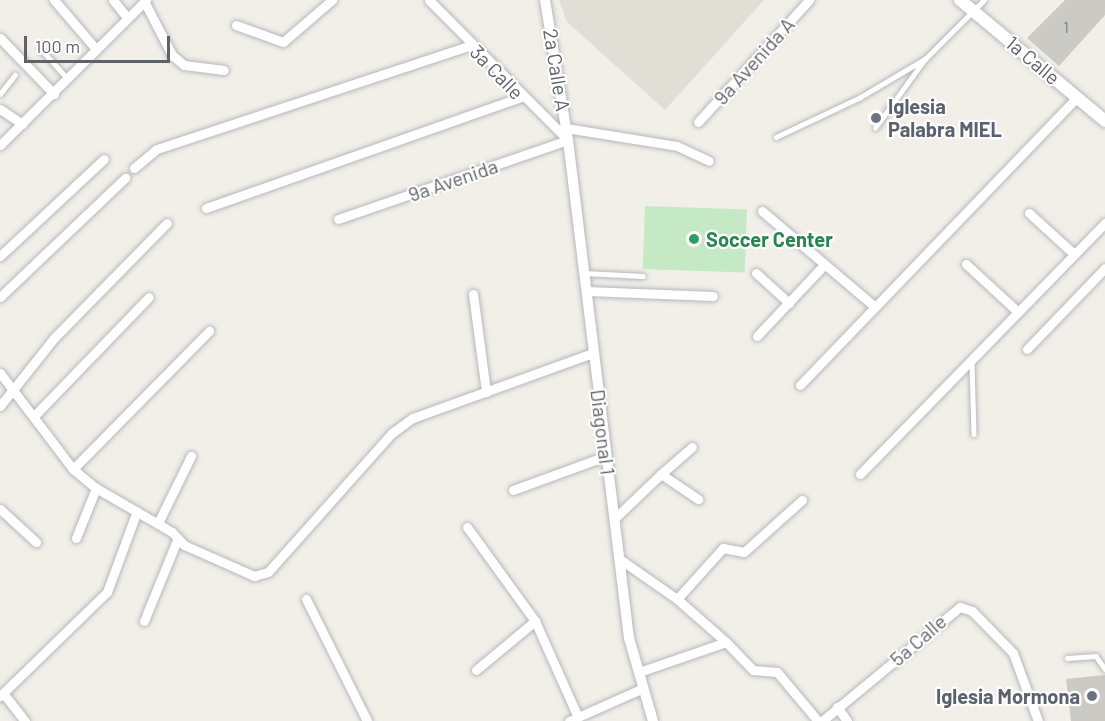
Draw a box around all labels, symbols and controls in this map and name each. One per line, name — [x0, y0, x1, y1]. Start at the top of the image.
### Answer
street label: 9a Avenida A — [709, 12, 799, 110]
house number: 1 — [1063, 17, 1069, 37]
scale bar — [27, 24, 172, 62]
street label: 2a Calle A — [539, 27, 575, 113]
street label: 1a Calle — [1001, 30, 1065, 90]
text: 100 m — [35, 35, 80, 57]
street label: 3a Calle — [465, 40, 529, 104]
place label: Iglesia Palabra MIEL — [888, 94, 1002, 141]
marker: Iglesia Palabra MIEL — [869, 111, 883, 125]
street label: 9a Avenida — [405, 154, 501, 206]
place label: Soccer Center — [706, 227, 833, 251]
marker: Soccer Center — [687, 232, 701, 246]
street label: Diagonal 1 — [586, 388, 620, 476]
street label: 5a Calle — [885, 609, 951, 671]
place label: Iglesia Mormona — [936, 684, 1080, 708]
marker: Iglesia Mormona — [1085, 689, 1099, 703]

